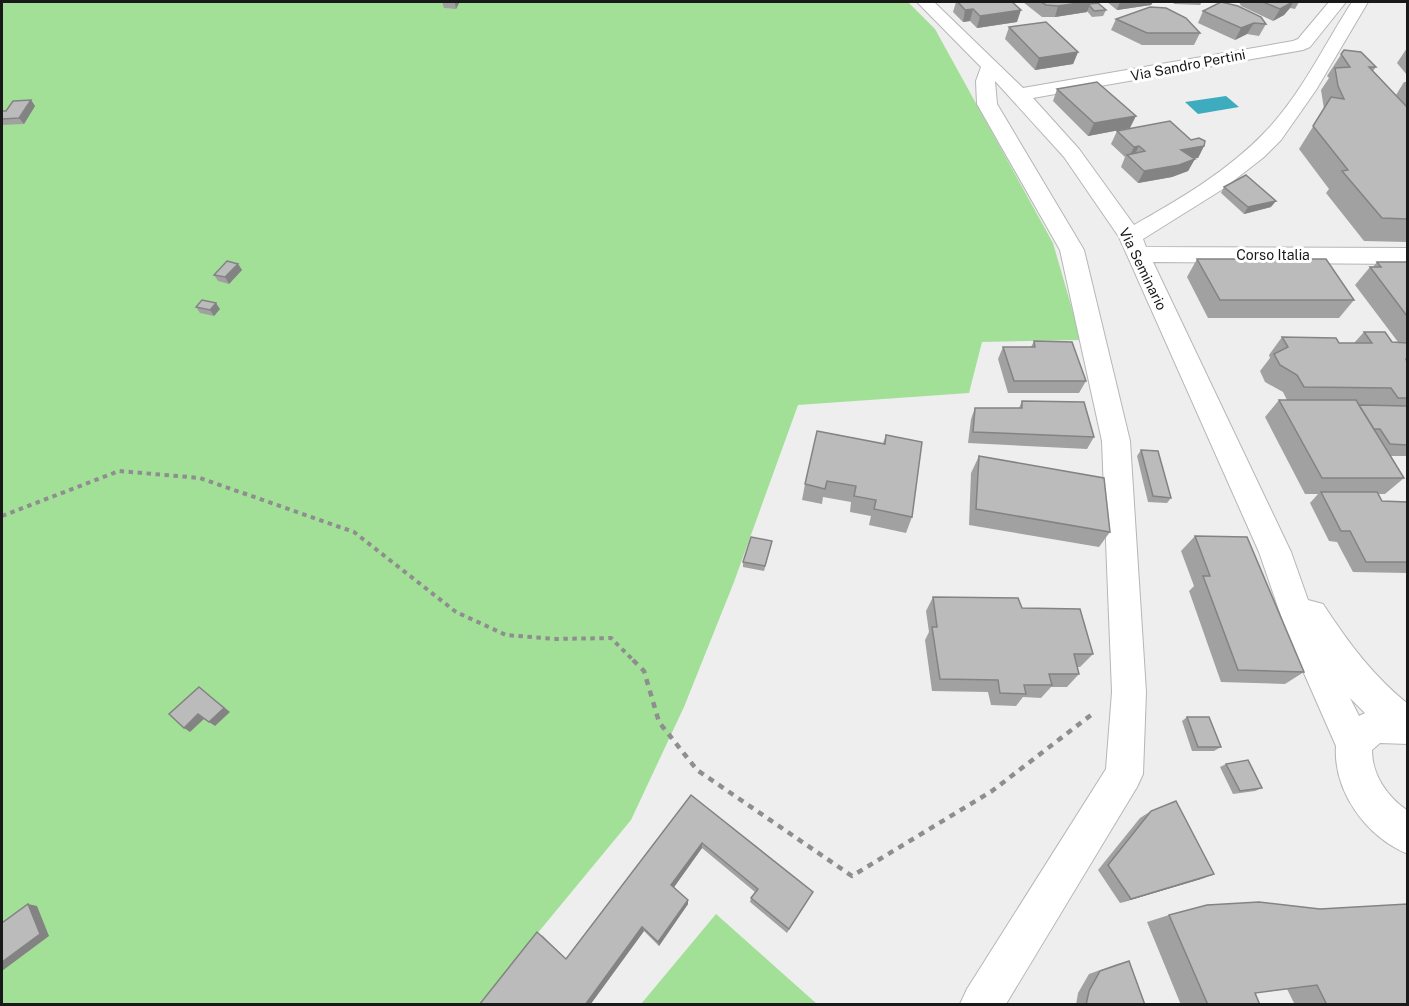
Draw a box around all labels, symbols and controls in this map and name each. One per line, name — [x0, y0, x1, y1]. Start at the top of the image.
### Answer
street label: Via Sandro Pertini — [1129, 46, 1247, 84]
street label: Via Seminario — [1116, 225, 1170, 313]
street label: Corso Italia — [1236, 247, 1310, 263]

